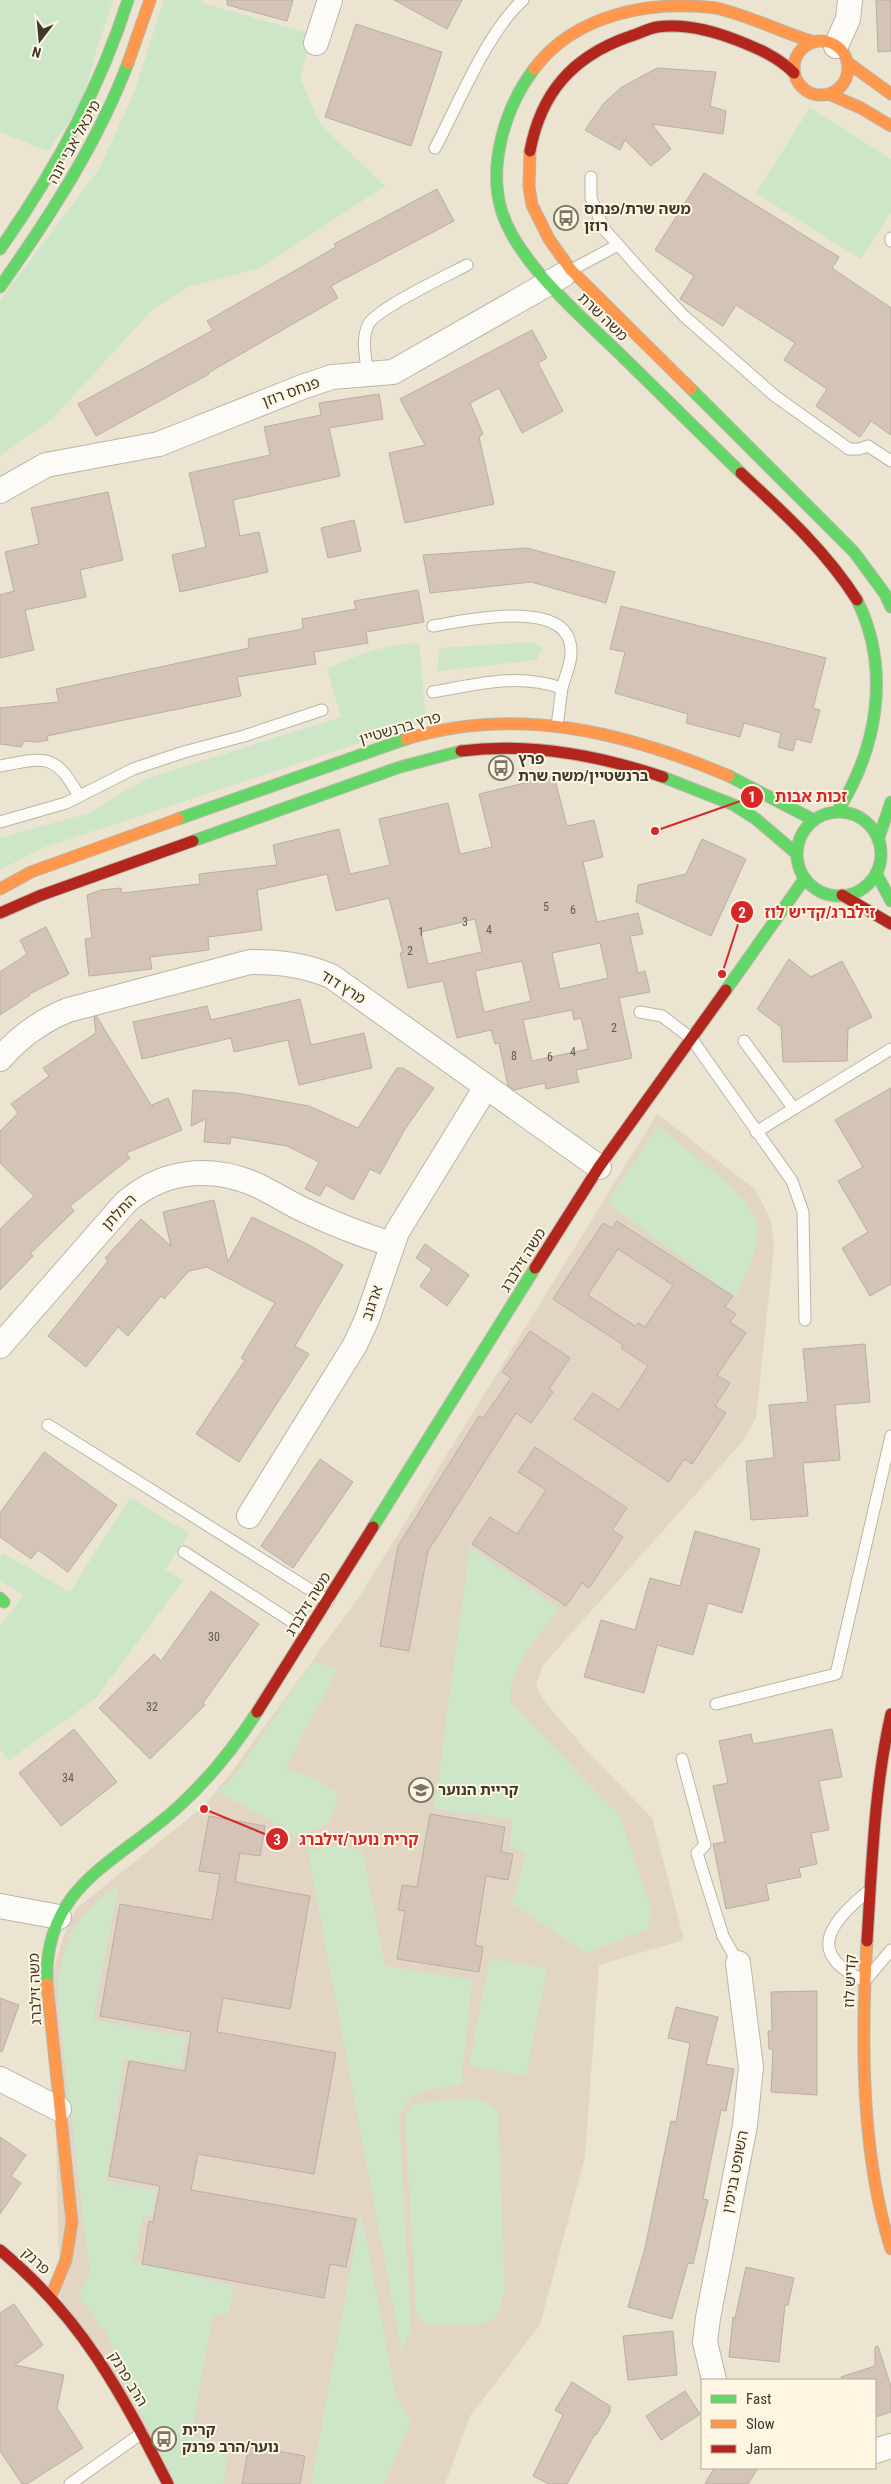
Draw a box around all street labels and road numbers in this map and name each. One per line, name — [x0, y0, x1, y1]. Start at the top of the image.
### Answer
street label: מיכאל אבי יונה — [44, 97, 104, 187]
street label: משה שרת — [574, 289, 632, 345]
street label: פנחס רוזן — [260, 373, 322, 411]
street label: פרץ ברנשטיין — [357, 708, 443, 748]
street label: מרץ דוד — [317, 966, 369, 1008]
street label: התלתן — [98, 1190, 140, 1234]
street label: משה זילברג — [496, 1225, 550, 1295]
street label: ארגוב — [358, 1283, 386, 1323]
street label: משה זילברג — [281, 1569, 335, 1639]
street label: משה זילברג — [25, 1953, 45, 2025]
street label: קדיש לוז — [840, 1954, 860, 2008]
street label: השופט בנימין — [718, 2129, 752, 2215]
street label: פרנק — [18, 2244, 54, 2278]
street label: הרב פרנק — [105, 2348, 151, 2410]

